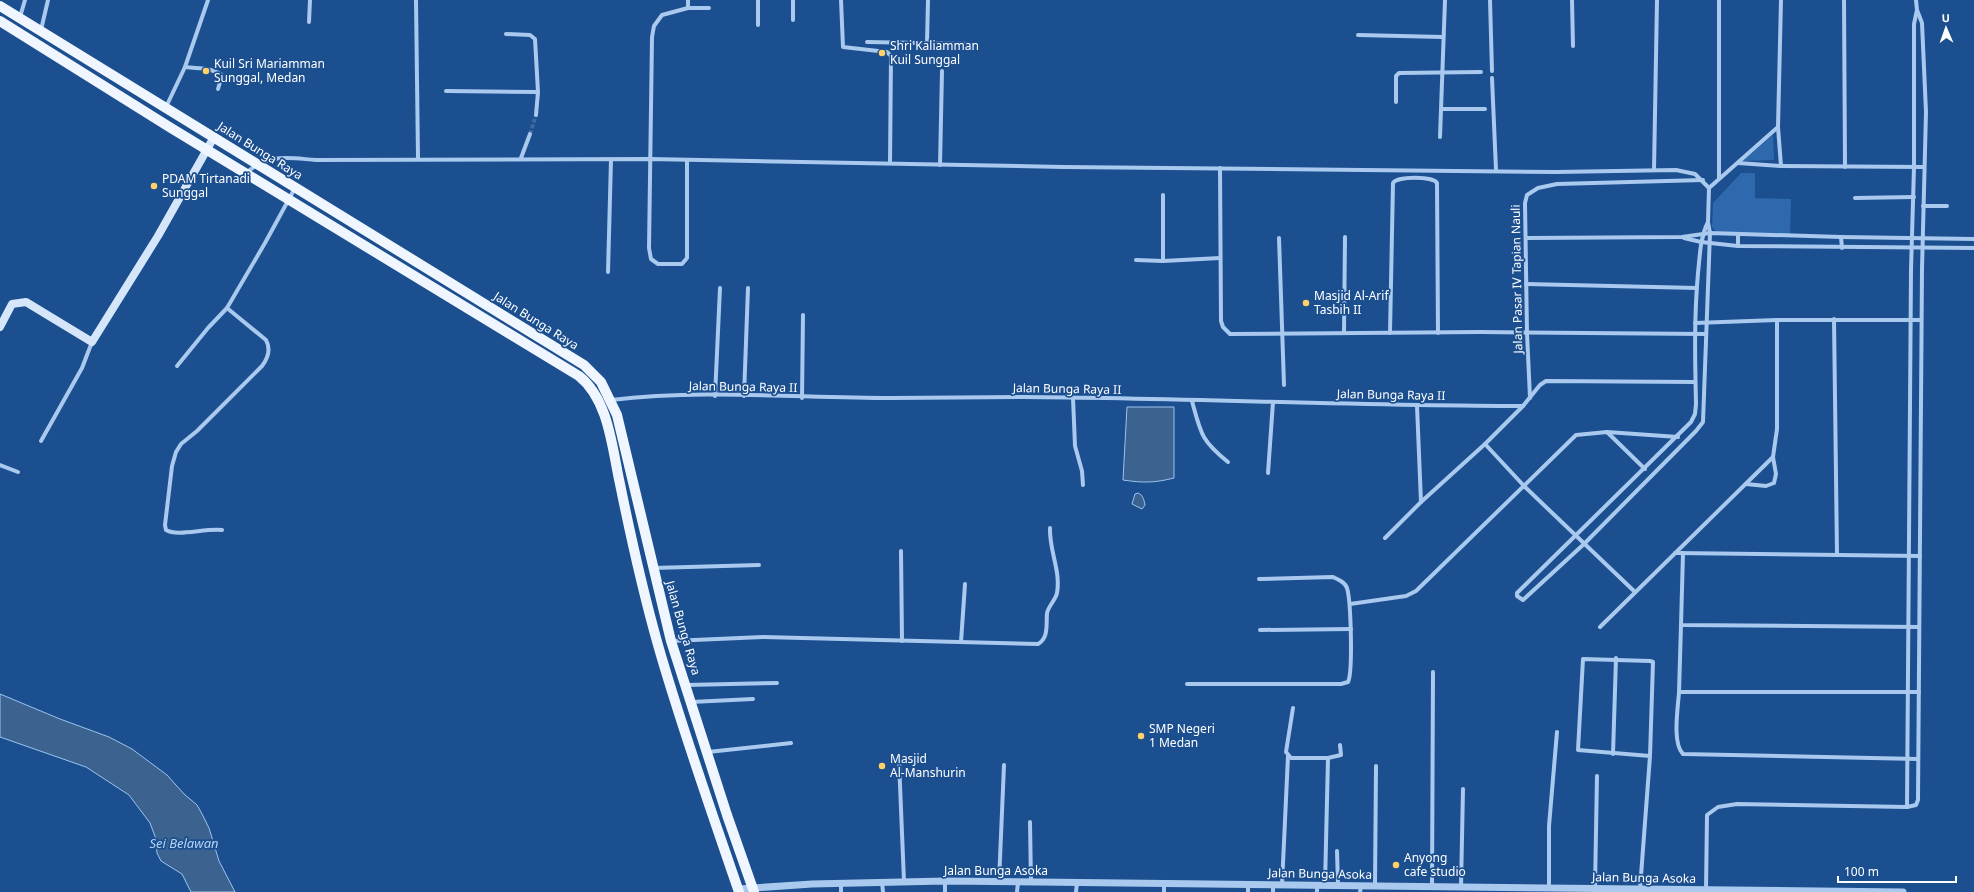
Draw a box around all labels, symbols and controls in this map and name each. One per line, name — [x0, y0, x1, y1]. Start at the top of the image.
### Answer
north arrow — [1926, 8, 1966, 48]
text: U — [1941, 10, 1950, 25]
place label: Shri Kaliamman Kuil Sunggal — [890, 37, 979, 68]
marker: Shri Kaliamman Kuil Sunggal — [877, 48, 887, 58]
place label: Kuil Sri Mariamman Sunggal, Medan — [214, 55, 325, 86]
marker: Kuil Sri Mariamman Sunggal, Medan — [201, 66, 211, 76]
street label: Jalan Bunga Raya — [214, 117, 306, 184]
place label: PDAM Tirtanadi Sunggal — [162, 170, 250, 201]
marker: PDAM Tirtanadi Sunggal — [149, 181, 159, 191]
street label: Jalan Pasar IV Tapian Nauli — [1507, 204, 1526, 355]
street label: Jalan Bunga Raya — [490, 287, 582, 354]
place label: Masjid Al-Arif Tasbih II — [1314, 287, 1389, 318]
marker: Masjid Al-Arif Tasbih II — [1301, 298, 1311, 308]
street label: Jalan Bunga Raya II — [688, 377, 797, 396]
street label: Jalan Bunga Raya II — [1012, 379, 1121, 398]
street label: Jalan Bunga Raya II — [1336, 385, 1445, 404]
street label: Jalan Bunga Raya — [662, 578, 705, 677]
place label: SMP Negeri 1 Medan — [1149, 720, 1215, 751]
marker: SMP Negeri 1 Medan — [1136, 731, 1146, 741]
place label: Masjid Al-Manshurin — [890, 750, 966, 781]
marker: Masjid Al-Manshurin — [877, 761, 887, 771]
water label: Sei Belawan — [149, 834, 219, 852]
place label: Anyong cafe studio — [1404, 849, 1466, 880]
scale bar — [1838, 858, 1956, 884]
marker: Anyong cafe studio — [1391, 860, 1401, 870]
street label: Jalan Bunga Asoka — [943, 862, 1048, 879]
text: 100 m — [1844, 863, 1879, 880]
street label: Jalan Bunga Asoka — [1267, 864, 1372, 883]
street label: Jalan Bunga Asoka — [1591, 868, 1696, 887]

